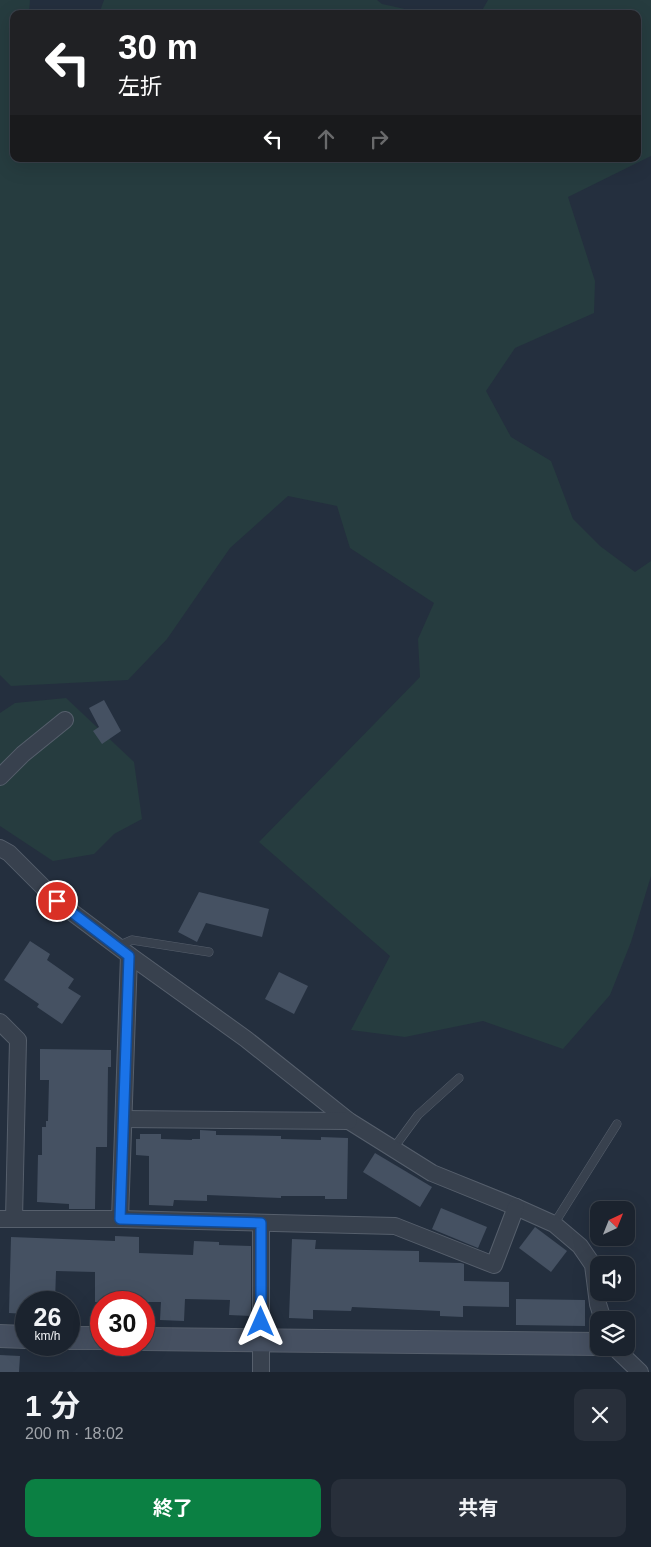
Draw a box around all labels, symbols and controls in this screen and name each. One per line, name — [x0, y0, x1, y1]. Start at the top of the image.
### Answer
text: 30 m — [118, 27, 198, 66]
icon: left — [35, 30, 100, 95]
text: 左折 — [118, 74, 162, 99]
icon: left — [259, 125, 287, 153]
icon: ahead — [312, 125, 340, 153]
icon: right — [365, 125, 393, 153]
pin — [36, 880, 78, 922]
icon: arrive — [43, 887, 71, 915]
north arrow — [590, 1201, 635, 1246]
map controls — [590, 1201, 635, 1356]
button: sound — [590, 1256, 635, 1301]
speed limit sign: 30 — [90, 1291, 155, 1356]
position arrow — [234, 1295, 286, 1347]
text: 26 — [34, 1303, 61, 1331]
button: layers — [590, 1311, 635, 1356]
text: km/h — [34, 1329, 61, 1343]
text: 1 分 — [25, 1389, 80, 1422]
button: close — [574, 1389, 626, 1441]
text: 200 m · 18:02 — [25, 1425, 124, 1442]
button: 終了 — [25, 1479, 321, 1537]
button: 共有 — [331, 1479, 626, 1537]

